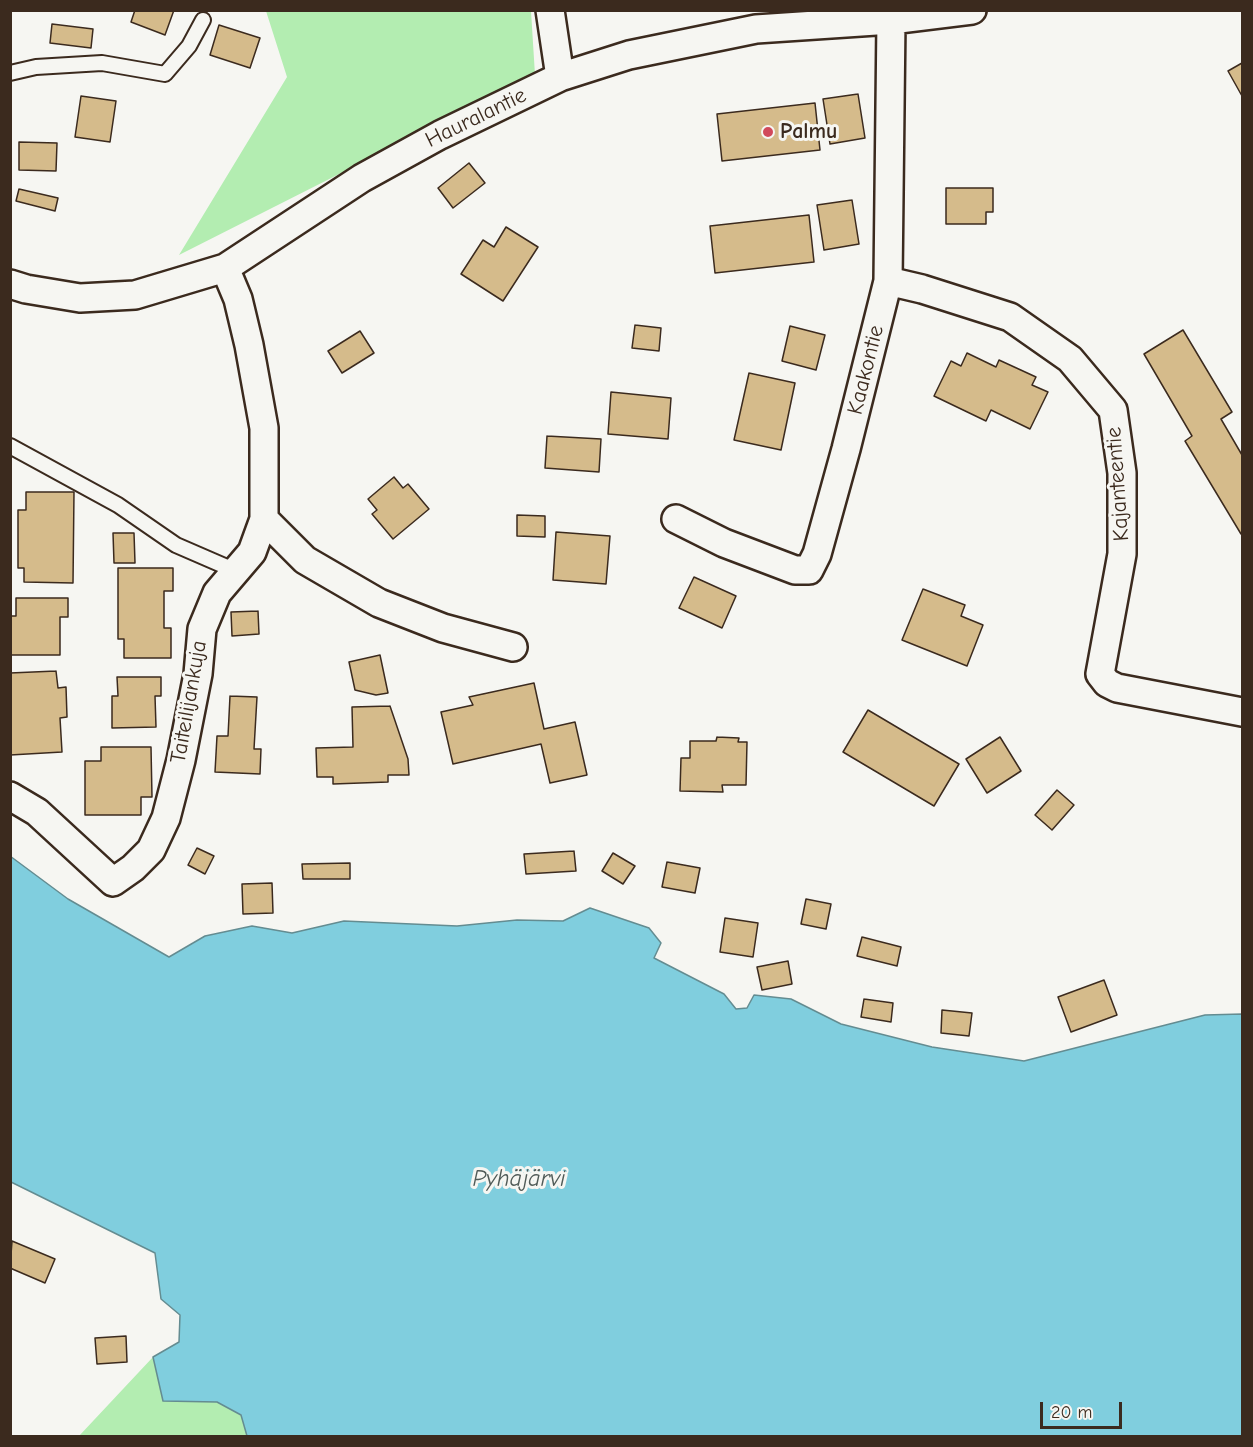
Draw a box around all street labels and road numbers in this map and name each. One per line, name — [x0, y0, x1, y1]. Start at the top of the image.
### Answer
street label: Hauralantie — [421, 82, 531, 154]
street label: Kaakontie — [842, 323, 890, 417]
street label: Kajanteentie — [1101, 426, 1135, 542]
street label: Taiteilijankuja — [165, 638, 213, 766]

